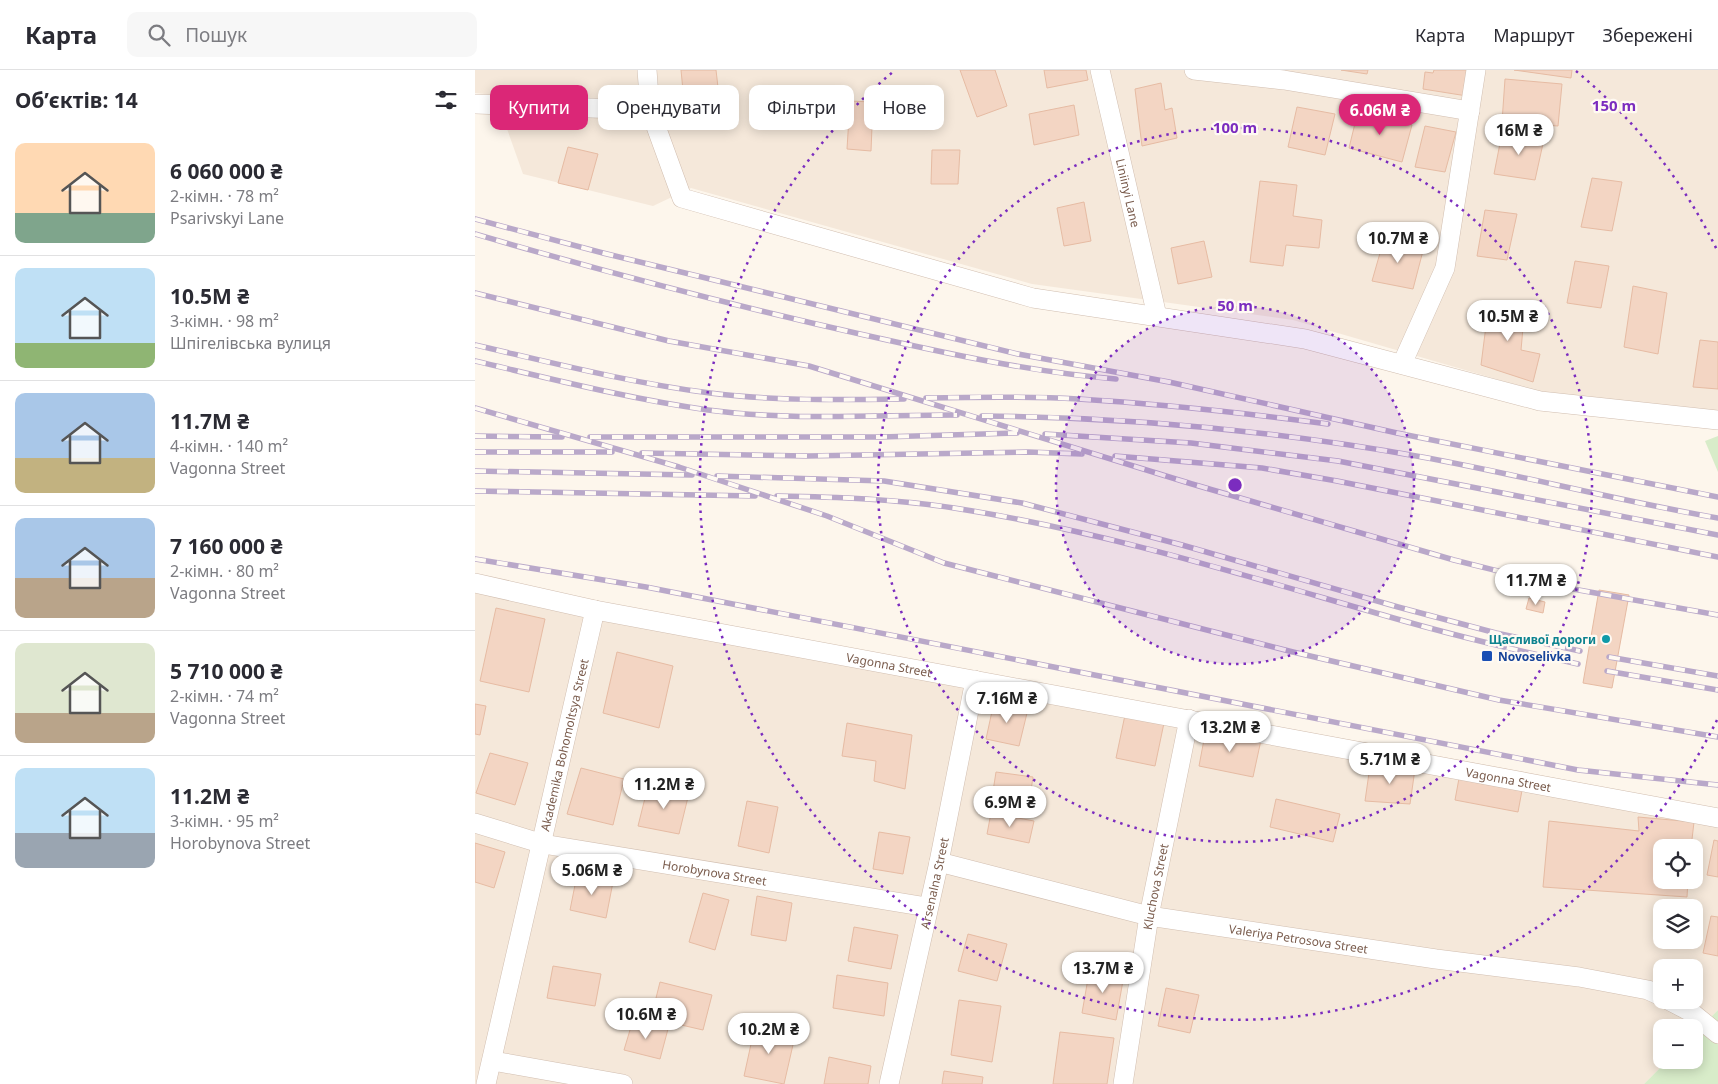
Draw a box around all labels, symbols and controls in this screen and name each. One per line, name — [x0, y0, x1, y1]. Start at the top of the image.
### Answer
search box — [127, 12, 477, 57]
text: Карта — [25, 18, 97, 51]
icon: search — [145, 21, 173, 49]
text: Пошук — [185, 22, 247, 48]
text: Карта — [1415, 23, 1465, 47]
text: Маршрут — [1493, 23, 1575, 47]
text: Збережені — [1603, 23, 1693, 47]
chip: Купити — [490, 85, 588, 130]
chip: Орендувати — [598, 85, 739, 130]
chip: Фільтри — [749, 85, 854, 130]
chip: Нове — [864, 85, 944, 130]
text: Об’єктів: 14 — [15, 86, 138, 114]
icon: filters — [432, 86, 460, 114]
pin: 6.06M ₴ — [1334, 93, 1426, 136]
text: 150 m — [1592, 95, 1636, 115]
text: 6.06M ₴ — [1350, 99, 1410, 121]
pin: 16M ₴ — [1484, 114, 1554, 156]
text: 100 m — [1213, 117, 1257, 137]
text: 16M ₴ — [1496, 119, 1542, 141]
text: 6 060 000 ₴ — [170, 157, 282, 185]
street label: Liniinyi Lane — [1112, 157, 1145, 229]
icon: home — [55, 163, 115, 223]
text: 2-кімн. · 78 m² — [170, 185, 279, 207]
text: Psarivskyi Lane — [170, 207, 284, 229]
pin: 10.7M ₴ — [1352, 222, 1444, 264]
text: 10.7M ₴ — [1368, 227, 1428, 249]
text: 10.5M ₴ — [170, 282, 249, 310]
icon: home — [55, 288, 115, 348]
text: 50 m — [1217, 295, 1253, 315]
pin: 10.5M ₴ — [1462, 300, 1554, 342]
text: 10.5M ₴ — [1478, 305, 1538, 327]
text: 3-кімн. · 98 m² — [170, 310, 279, 332]
text: Шпігелівська вулиця — [170, 332, 331, 354]
text: 11.7M ₴ — [170, 407, 249, 435]
icon: home — [55, 413, 115, 473]
text: 4-кімн. · 140 m² — [170, 435, 288, 457]
text: Vagonna Street — [170, 457, 285, 479]
centre of rings — [1226, 476, 1244, 494]
text: 7 160 000 ₴ — [170, 532, 282, 560]
icon: home — [55, 538, 115, 598]
text: 2-кімн. · 80 m² — [170, 560, 279, 582]
pin: 11.7M ₴ — [1490, 564, 1582, 606]
text: 11.7M ₴ — [1506, 569, 1566, 591]
text: Vagonna Street — [170, 582, 285, 604]
place label: Щасливої дороги — [1489, 631, 1596, 648]
marker: Щасливої дороги — [1600, 633, 1612, 645]
street label: Vagonna Street — [845, 648, 934, 681]
place label: Novoselivka — [1498, 648, 1571, 665]
marker: Novoselivka — [1480, 649, 1494, 663]
street label: Akademika Bohomoltsya Street — [536, 656, 592, 833]
text: 5 710 000 ₴ — [170, 657, 282, 685]
icon: home — [55, 663, 115, 723]
pin: 7.16M ₴ — [961, 682, 1053, 724]
text: 2-кімн. · 74 m² — [170, 685, 279, 707]
text: 7.16M ₴ — [977, 687, 1037, 709]
text: Vagonna Street — [170, 707, 285, 729]
pin: 13.2M ₴ — [1184, 710, 1276, 753]
text: 13.2M ₴ — [1200, 716, 1260, 738]
pin: 5.71M ₴ — [1344, 742, 1436, 785]
text: 5.71M ₴ — [1360, 748, 1420, 770]
street label: Vagonna Street — [1464, 763, 1553, 796]
pin: 11.2M ₴ — [618, 768, 710, 810]
text: 11.2M ₴ — [634, 773, 694, 795]
text: 11.2M ₴ — [170, 782, 249, 810]
pin: 6.9M ₴ — [969, 786, 1051, 828]
icon: home — [55, 788, 115, 848]
text: 6.9M ₴ — [984, 791, 1036, 813]
text: 3-кімн. · 95 m² — [170, 810, 279, 832]
text: Horobynova Street — [170, 832, 310, 854]
street label: Arsenalna Street — [916, 835, 952, 930]
map controls — [1653, 839, 1703, 1069]
button: locate — [1653, 839, 1703, 889]
street label: Kluchova Street — [1138, 841, 1172, 931]
pin: 5.06M ₴ — [546, 854, 638, 896]
street label: Horobynova Street — [661, 855, 769, 889]
text: 5.06M ₴ — [562, 859, 622, 881]
button: layers — [1653, 899, 1703, 949]
street label: Valeriya Petrosova Street — [1228, 920, 1370, 957]
pin: 13.7M ₴ — [1057, 952, 1149, 994]
text: 13.7M ₴ — [1073, 957, 1133, 979]
button: + — [1653, 959, 1703, 1009]
pin: 10.6M ₴ — [600, 998, 692, 1040]
text: 10.6M ₴ — [616, 1003, 676, 1025]
pin: 10.2M ₴ — [723, 1012, 815, 1055]
text: 10.2M ₴ — [739, 1018, 799, 1040]
button: − — [1653, 1019, 1703, 1069]

